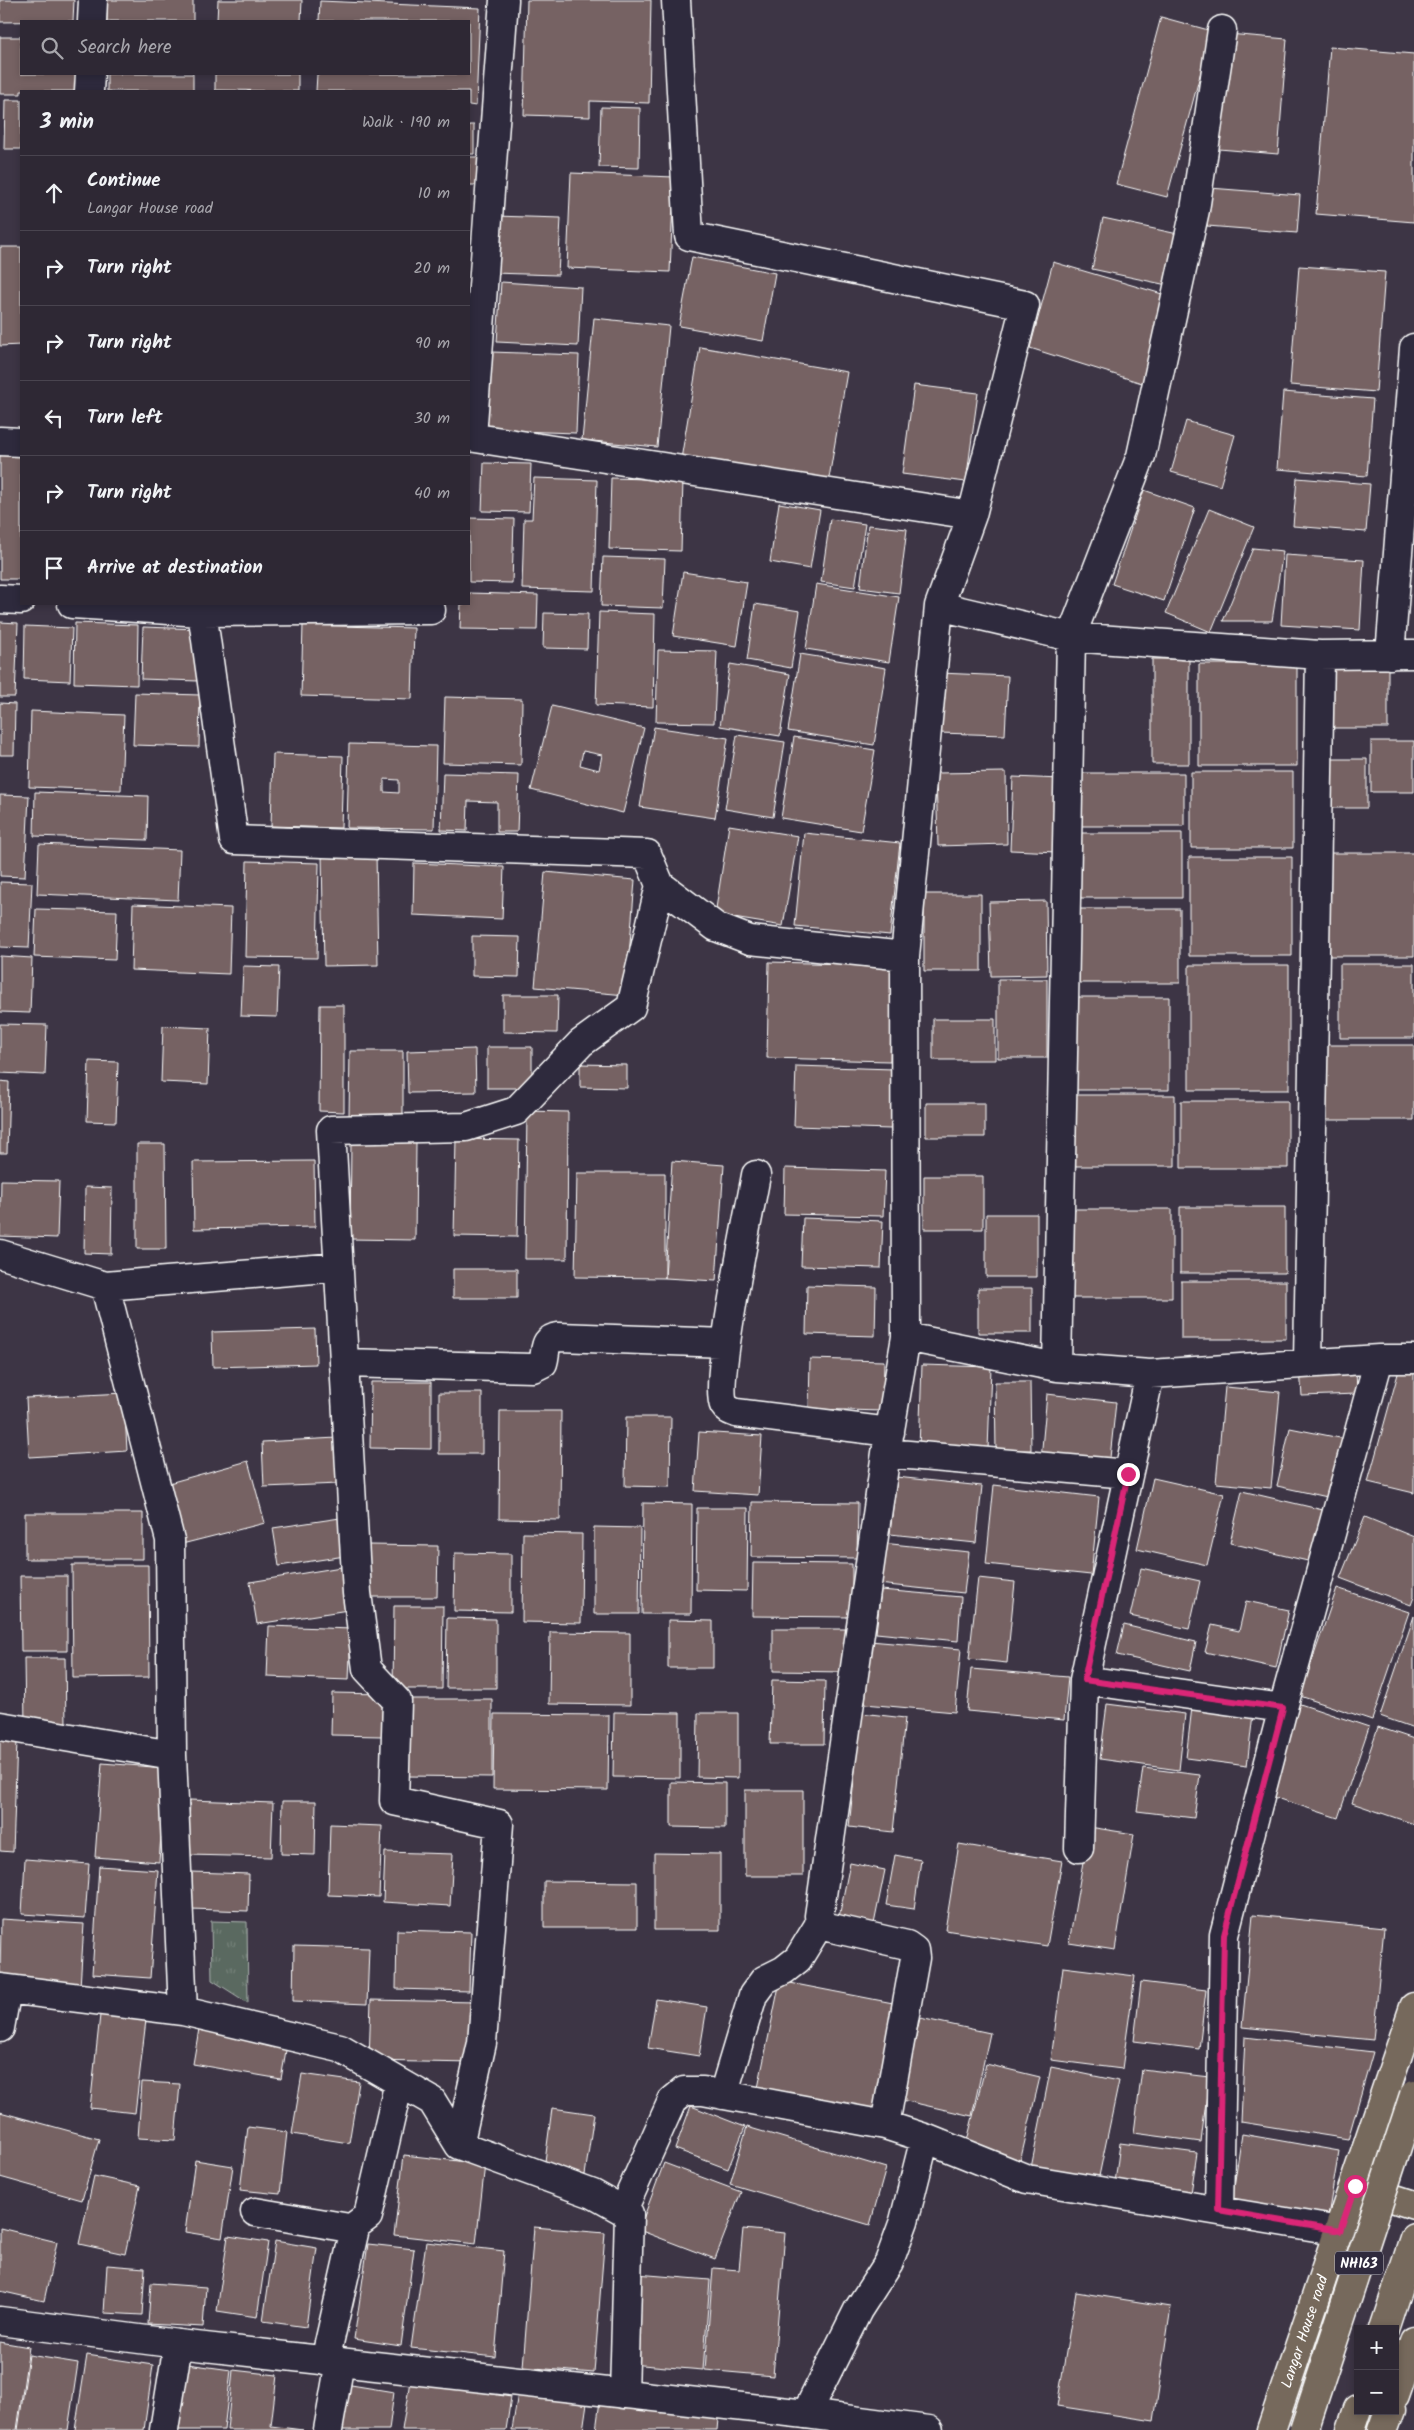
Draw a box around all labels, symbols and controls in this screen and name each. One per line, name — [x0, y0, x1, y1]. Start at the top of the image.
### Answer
search box — [20, 20, 470, 75]
text: Search here — [78, 33, 172, 63]
icon: search — [38, 34, 66, 62]
text: 3 min — [40, 106, 94, 139]
text: Walk · 190 m — [362, 110, 450, 135]
text: Continue — [87, 166, 160, 196]
icon: ahead — [40, 179, 68, 207]
text: 10 m — [418, 181, 450, 206]
text: Langar House road — [87, 196, 213, 221]
text: Turn right — [87, 253, 172, 283]
icon: right — [40, 254, 68, 282]
text: 20 m — [414, 256, 450, 281]
text: Turn right — [87, 328, 172, 358]
icon: right — [40, 329, 68, 357]
text: 90 m — [415, 331, 450, 356]
text: Turn left — [87, 403, 162, 433]
icon: left — [40, 404, 68, 432]
text: 30 m — [414, 406, 450, 431]
text: Turn right — [87, 478, 172, 508]
icon: right — [40, 479, 68, 507]
text: 40 m — [414, 481, 450, 506]
text: Arrive at destination — [87, 553, 263, 583]
icon: arrive — [40, 554, 68, 582]
route end — [1117, 1463, 1140, 1486]
route start — [1344, 2175, 1367, 2198]
road number: NH163 — [1335, 2252, 1383, 2274]
street label: Langar House road — [1275, 2272, 1336, 2392]
map controls — [1354, 2325, 1399, 2415]
button: + — [1354, 2325, 1399, 2370]
button: − — [1354, 2370, 1399, 2415]

